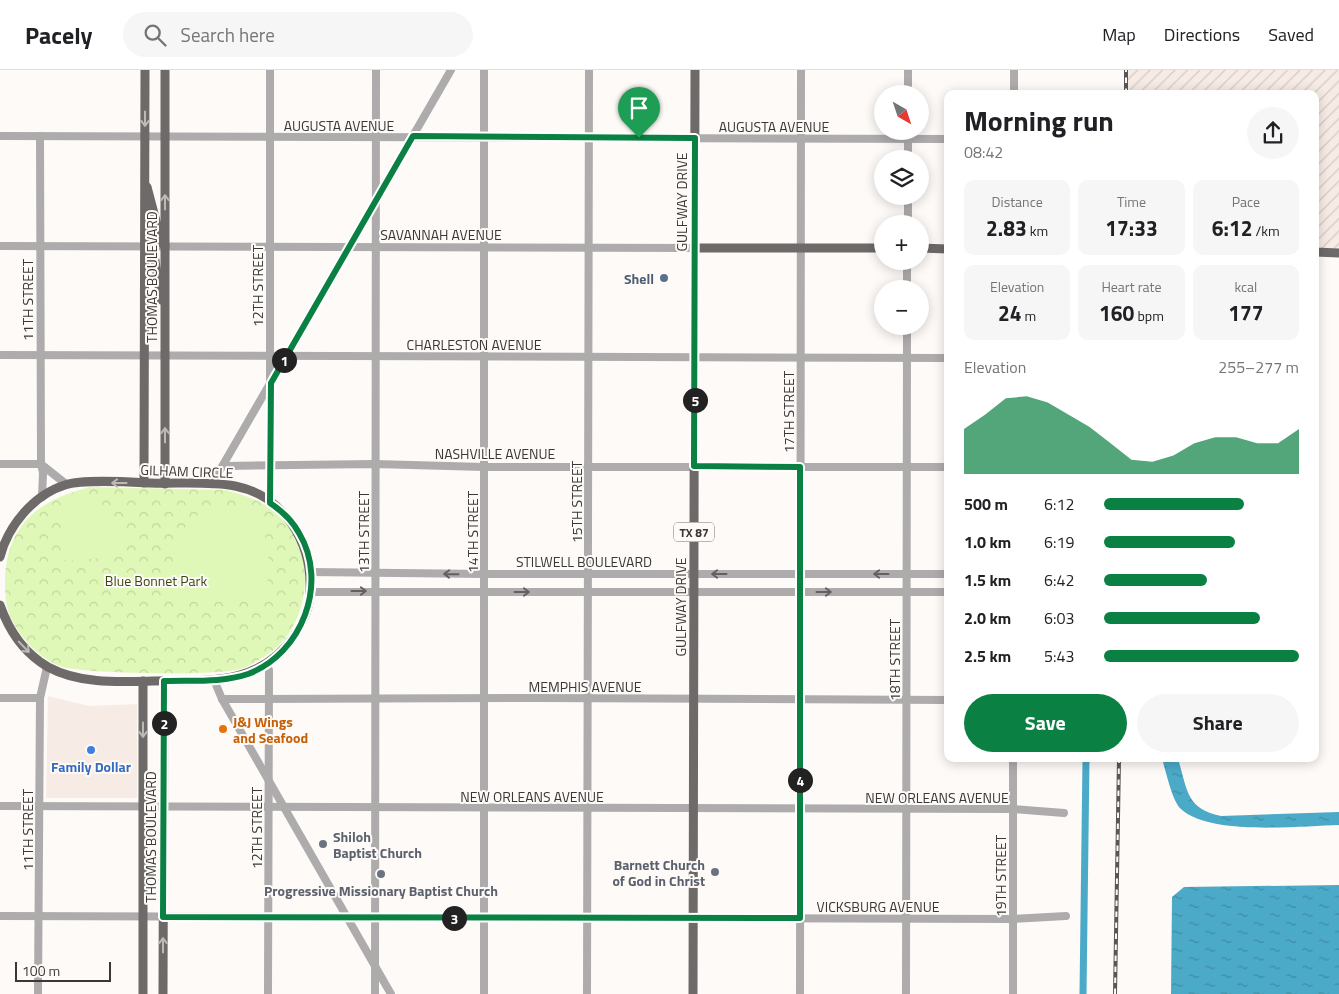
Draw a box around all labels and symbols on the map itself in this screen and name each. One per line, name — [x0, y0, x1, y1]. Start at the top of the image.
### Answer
north arrow — [874, 85, 929, 140]
pin — [618, 87, 660, 138]
one-way arrow — [140, 110, 150, 126]
street label: AUGUSTA AVENUE — [284, 115, 395, 136]
street label: AUGUSTA AVENUE — [719, 116, 830, 137]
street label: GULFWAY DRIVE — [671, 152, 692, 252]
one-way arrow — [160, 195, 170, 211]
street label: THOMAS BOULEVARD — [141, 211, 162, 343]
street label: SAVANNAH AVENUE — [380, 224, 502, 245]
street label: 12TH STREET — [247, 244, 268, 327]
street label: 11TH STREET — [17, 258, 38, 341]
place label: Shell — [624, 268, 654, 289]
marker: Shell — [658, 272, 670, 284]
street label: CHARLESTON AVENUE — [407, 334, 542, 355]
pin: 1 — [272, 348, 296, 372]
street label: 17TH STREET — [778, 370, 799, 453]
pin: 5 — [682, 388, 708, 412]
one-way arrow — [160, 427, 170, 444]
street label: NASHVILLE AVENUE — [435, 443, 556, 464]
street label: GILHAM CIRCLE — [140, 459, 234, 483]
street label: 15TH STREET — [566, 460, 587, 543]
one-way arrow — [111, 478, 128, 488]
street label: 13TH STREET — [353, 490, 374, 573]
street label: 14TH STREET — [462, 490, 483, 573]
road number: TX 87 — [674, 522, 714, 542]
street label: STILWELL BOULEVARD — [516, 551, 652, 572]
street label: GULFWAY DRIVE — [670, 557, 691, 657]
one-way arrow — [444, 569, 460, 579]
one-way arrow — [711, 569, 728, 579]
one-way arrow — [874, 569, 890, 579]
park label: Blue Bonnet Park — [105, 570, 207, 591]
one-way arrow — [351, 587, 367, 596]
one-way arrow — [513, 587, 529, 597]
one-way arrow — [816, 587, 832, 597]
street label: 18TH STREET — [884, 618, 905, 701]
one-way arrow — [18, 641, 30, 653]
street label: MEMPHIS AVENUE — [528, 676, 642, 697]
pin: 2 — [152, 710, 176, 736]
place label: J&J Wings and Seafood — [233, 711, 308, 748]
one-way arrow — [138, 722, 148, 738]
marker: J&J Wings and Seafood — [217, 723, 229, 735]
marker: Family Dollar — [85, 744, 97, 756]
place label: Family Dollar — [51, 756, 131, 777]
pin: 4 — [788, 768, 812, 792]
street label: THOMAS BOULEVARD — [140, 771, 161, 903]
street label: 12TH STREET — [246, 786, 267, 869]
street label: NEW ORLEANS AVENUE — [460, 786, 604, 807]
street label: NEW ORLEANS AVENUE — [865, 787, 1009, 808]
street label: 11TH STREET — [17, 788, 38, 871]
place label: Shiloh Baptist Church — [333, 826, 422, 863]
street label: 19TH STREET — [990, 834, 1011, 917]
marker: Shiloh Baptist Church — [317, 838, 329, 850]
place label: Barnett Church of God in Christ — [612, 854, 705, 891]
marker: Barnett Church of God in Christ — [709, 866, 721, 878]
marker: Progressive Missionary Baptist Church — [375, 868, 387, 880]
place label: Progressive Missionary Baptist Church — [264, 880, 498, 901]
street label: VICKSBURG AVENUE — [817, 896, 940, 917]
pin: 3 — [442, 906, 466, 930]
one-way arrow — [158, 938, 168, 954]
scale bar — [15, 959, 111, 982]

